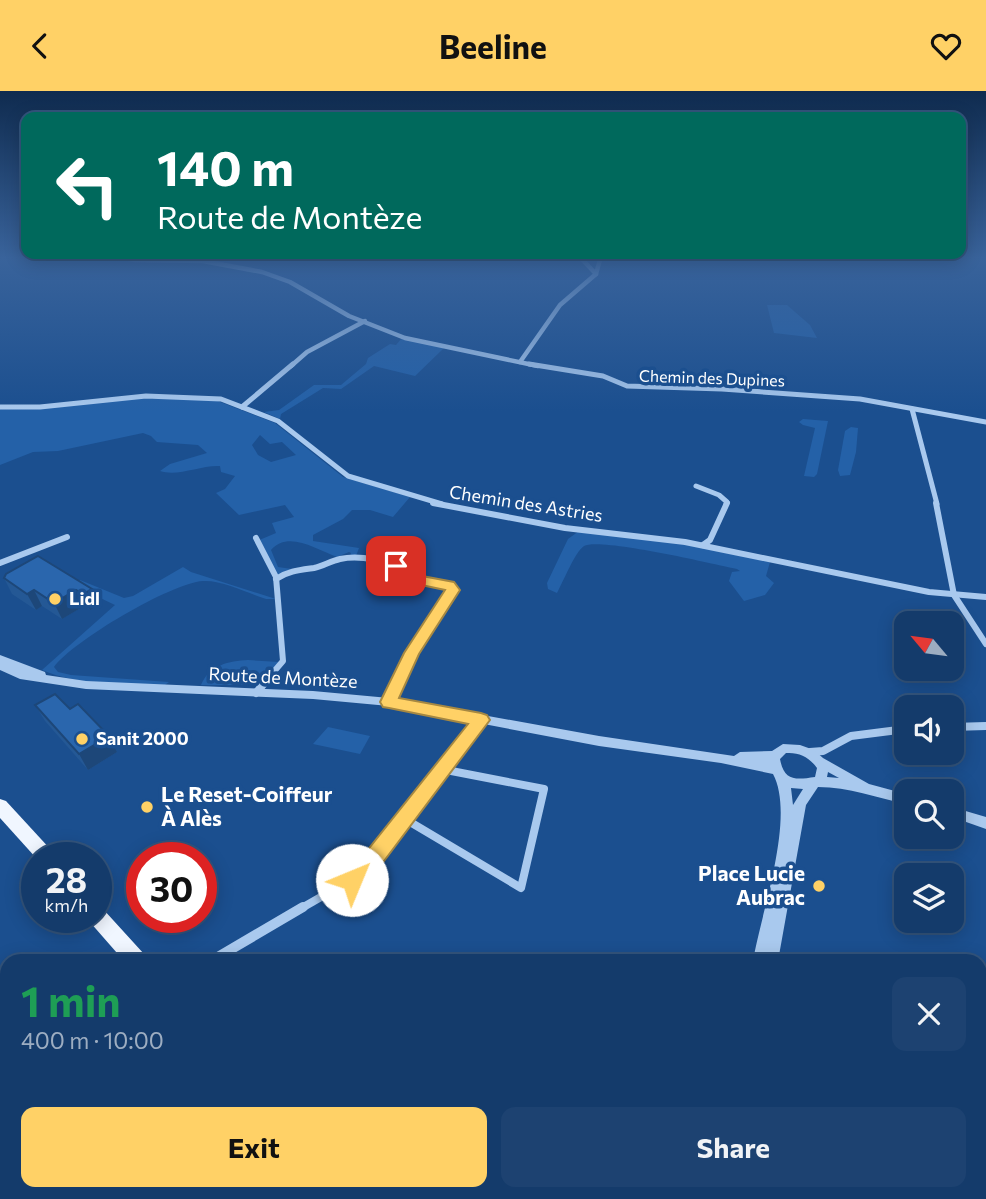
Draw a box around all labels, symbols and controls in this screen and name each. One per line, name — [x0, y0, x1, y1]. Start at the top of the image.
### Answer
text: Beeline — [439, 26, 547, 66]
icon: back — [21, 27, 59, 65]
icon: heart — [927, 27, 965, 65]
text: 140 m — [157, 136, 294, 196]
icon: left — [42, 140, 133, 231]
text: Route de Montèze — [157, 196, 422, 236]
street label: Chemin des Dupines — [639, 365, 785, 390]
street label: Chemin des Astries — [448, 480, 605, 526]
pin — [366, 536, 426, 596]
icon: arrive — [377, 547, 415, 585]
place label: Lidl — [69, 587, 100, 609]
marker: Lidl — [47, 591, 63, 607]
north arrow — [894, 611, 964, 681]
map controls — [894, 611, 964, 933]
street label: Route de Montèze — [208, 662, 358, 692]
button: sound — [894, 695, 964, 765]
place label: Sanit 2000 — [96, 727, 189, 749]
marker: Sanit 2000 — [74, 731, 90, 747]
button: search — [894, 779, 964, 849]
place label: Le Reset-Coiffeur À Alès — [161, 781, 333, 830]
marker: Le Reset-Coiffeur À Alès — [139, 799, 155, 815]
speed limit sign: 30 — [126, 842, 217, 933]
position arrow — [315, 843, 389, 917]
text: 28 — [46, 857, 87, 900]
place label: Place Lucie Aubrac — [698, 860, 805, 909]
button: layers — [894, 863, 964, 933]
marker: Place Lucie Aubrac — [811, 878, 827, 894]
text: km/h — [45, 894, 88, 916]
text: 1 min — [21, 974, 121, 1026]
button: close — [892, 977, 966, 1051]
text: 400 m · 10:00 — [21, 1026, 164, 1054]
button: Exit — [21, 1107, 487, 1187]
button: Share — [501, 1107, 966, 1187]

